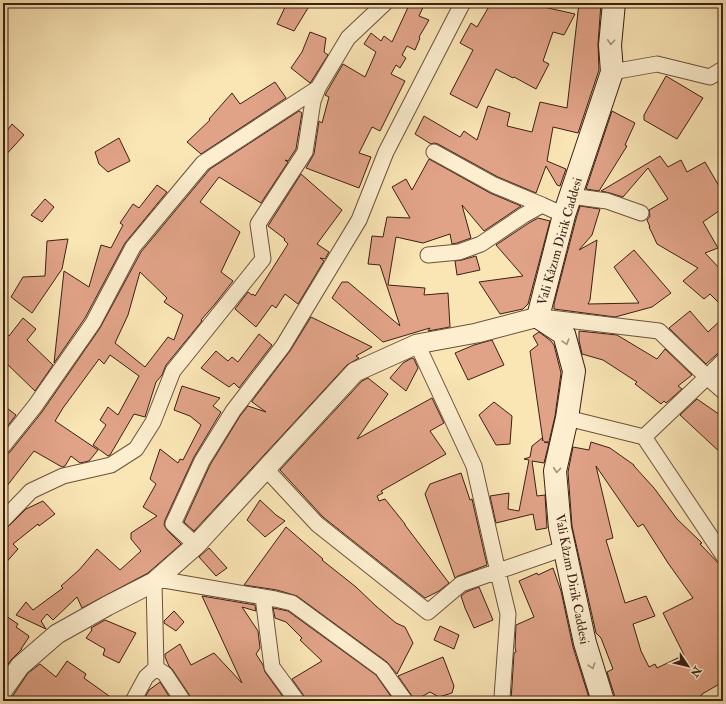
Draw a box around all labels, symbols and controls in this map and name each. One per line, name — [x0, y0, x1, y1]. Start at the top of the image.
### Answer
one-way arrow — [607, 39, 615, 45]
street label: Vali Kâzım Dirik Caddesi — [534, 175, 586, 307]
one-way arrow — [561, 339, 570, 346]
one-way arrow — [552, 467, 561, 473]
street label: Vali Kâzım Dirik Caddesi — [552, 513, 593, 646]
north arrow — [668, 646, 708, 686]
one-way arrow — [587, 662, 596, 669]
text: N — [687, 663, 705, 680]

